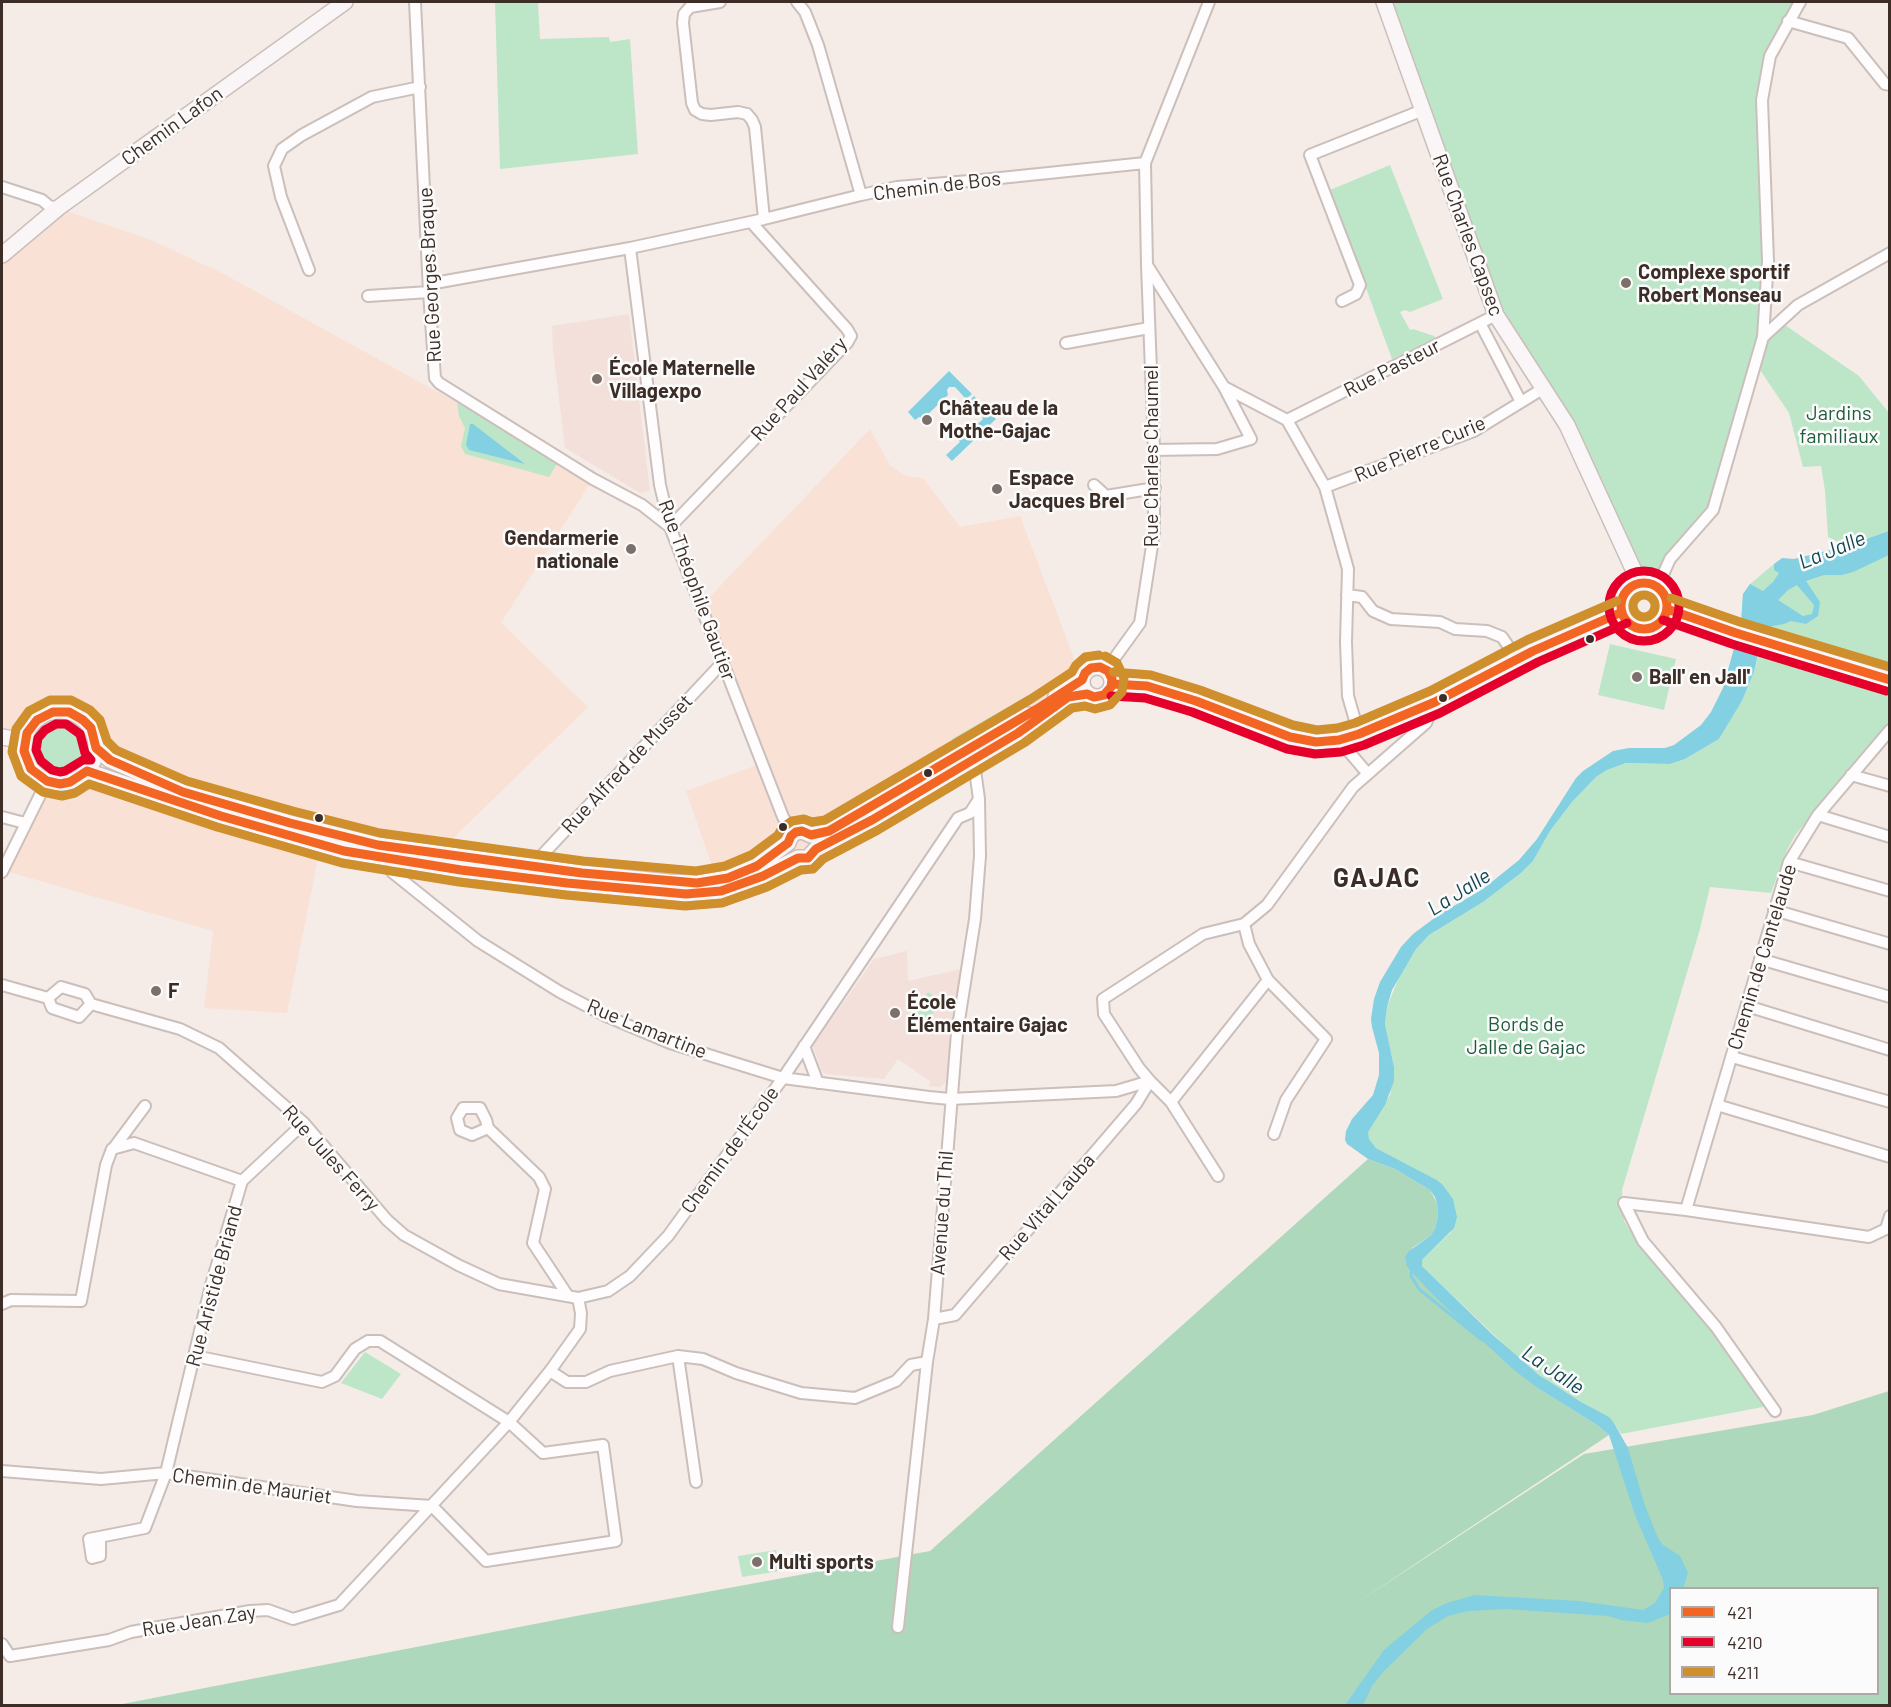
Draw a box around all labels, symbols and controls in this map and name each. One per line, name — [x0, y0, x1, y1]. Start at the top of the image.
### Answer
street label: Chemin Lafon — [117, 81, 227, 171]
street label: Rue Charles Capsec — [1428, 151, 1508, 319]
street label: Chemin de Bos — [872, 166, 1002, 206]
street label: Rue Georges Braque — [413, 187, 447, 363]
place label: Complexe sportif Robert Monseau — [1638, 260, 1790, 307]
marker: Complexe sportif Robert Monseau — [1619, 276, 1633, 290]
street label: Rue Paul Valéry — [746, 332, 852, 446]
street label: Rue Pasteur — [1340, 334, 1444, 402]
place label: École Maternelle Villagexpo — [609, 356, 755, 403]
street label: Rue Charles Chaumel — [1139, 365, 1163, 547]
marker: École Maternelle Villagexpo — [590, 372, 604, 386]
place label: Château de la Mothe-Gajac — [939, 396, 1058, 443]
park label: Jardins familiaux — [1800, 401, 1878, 448]
street label: Rue Pierre Curie — [1351, 411, 1489, 487]
marker: Château de la Mothe-Gajac — [920, 413, 934, 427]
place label: Espace Jacques Brel — [1009, 466, 1125, 513]
marker: Espace Jacques Brel — [990, 482, 1004, 496]
street label: Rue Théophile Gautier — [653, 496, 741, 684]
water label: La Jalle — [1795, 525, 1869, 575]
place label: Gendarmerie nationale — [504, 526, 619, 573]
marker: Gendarmerie nationale — [624, 542, 638, 556]
unlabelled marker — [1584, 633, 1596, 645]
place label: Ball' en Jall' — [1649, 665, 1750, 689]
marker: Ball' en Jall' — [1630, 670, 1644, 684]
street label: Rue Alfred de Musset — [556, 689, 698, 839]
unlabelled marker — [1437, 692, 1449, 704]
unlabelled marker — [922, 767, 934, 779]
unlabelled marker — [313, 812, 325, 824]
unlabelled marker — [777, 821, 789, 833]
street label: Chemin de Cantelaude — [1722, 861, 1802, 1053]
district label: GAJAC — [1333, 862, 1421, 894]
water label: La Jalle — [1423, 863, 1495, 921]
place label: F — [168, 979, 179, 1003]
marker: F — [149, 984, 163, 998]
place label: École Élémentaire Gajac — [907, 990, 1068, 1037]
street label: Rue Lamartine — [584, 994, 710, 1064]
marker: École Élémentaire Gajac — [888, 1006, 902, 1020]
park label: Bords de Jalle de Gajac — [1466, 1012, 1586, 1059]
street label: Chemin de l'École — [676, 1082, 784, 1218]
street label: Rue Jules Ferry — [277, 1100, 385, 1216]
street label: Rue Vital Lauba — [994, 1149, 1100, 1265]
street label: Avenue du Thil — [926, 1150, 958, 1276]
street label: Rue Aristide Briand — [181, 1203, 247, 1369]
water label: La Jalle — [1517, 1340, 1589, 1400]
street label: Chemin de Mauriet — [171, 1463, 333, 1509]
place label: Multi sports — [769, 1550, 874, 1574]
marker: Multi sports — [750, 1555, 764, 1569]
legend — [1669, 1587, 1879, 1695]
street label: Rue Jean Zay — [140, 1600, 258, 1642]
text: 421 — [1727, 1601, 1753, 1623]
text: 4210 — [1727, 1631, 1763, 1653]
text: 4211 — [1727, 1661, 1759, 1683]

